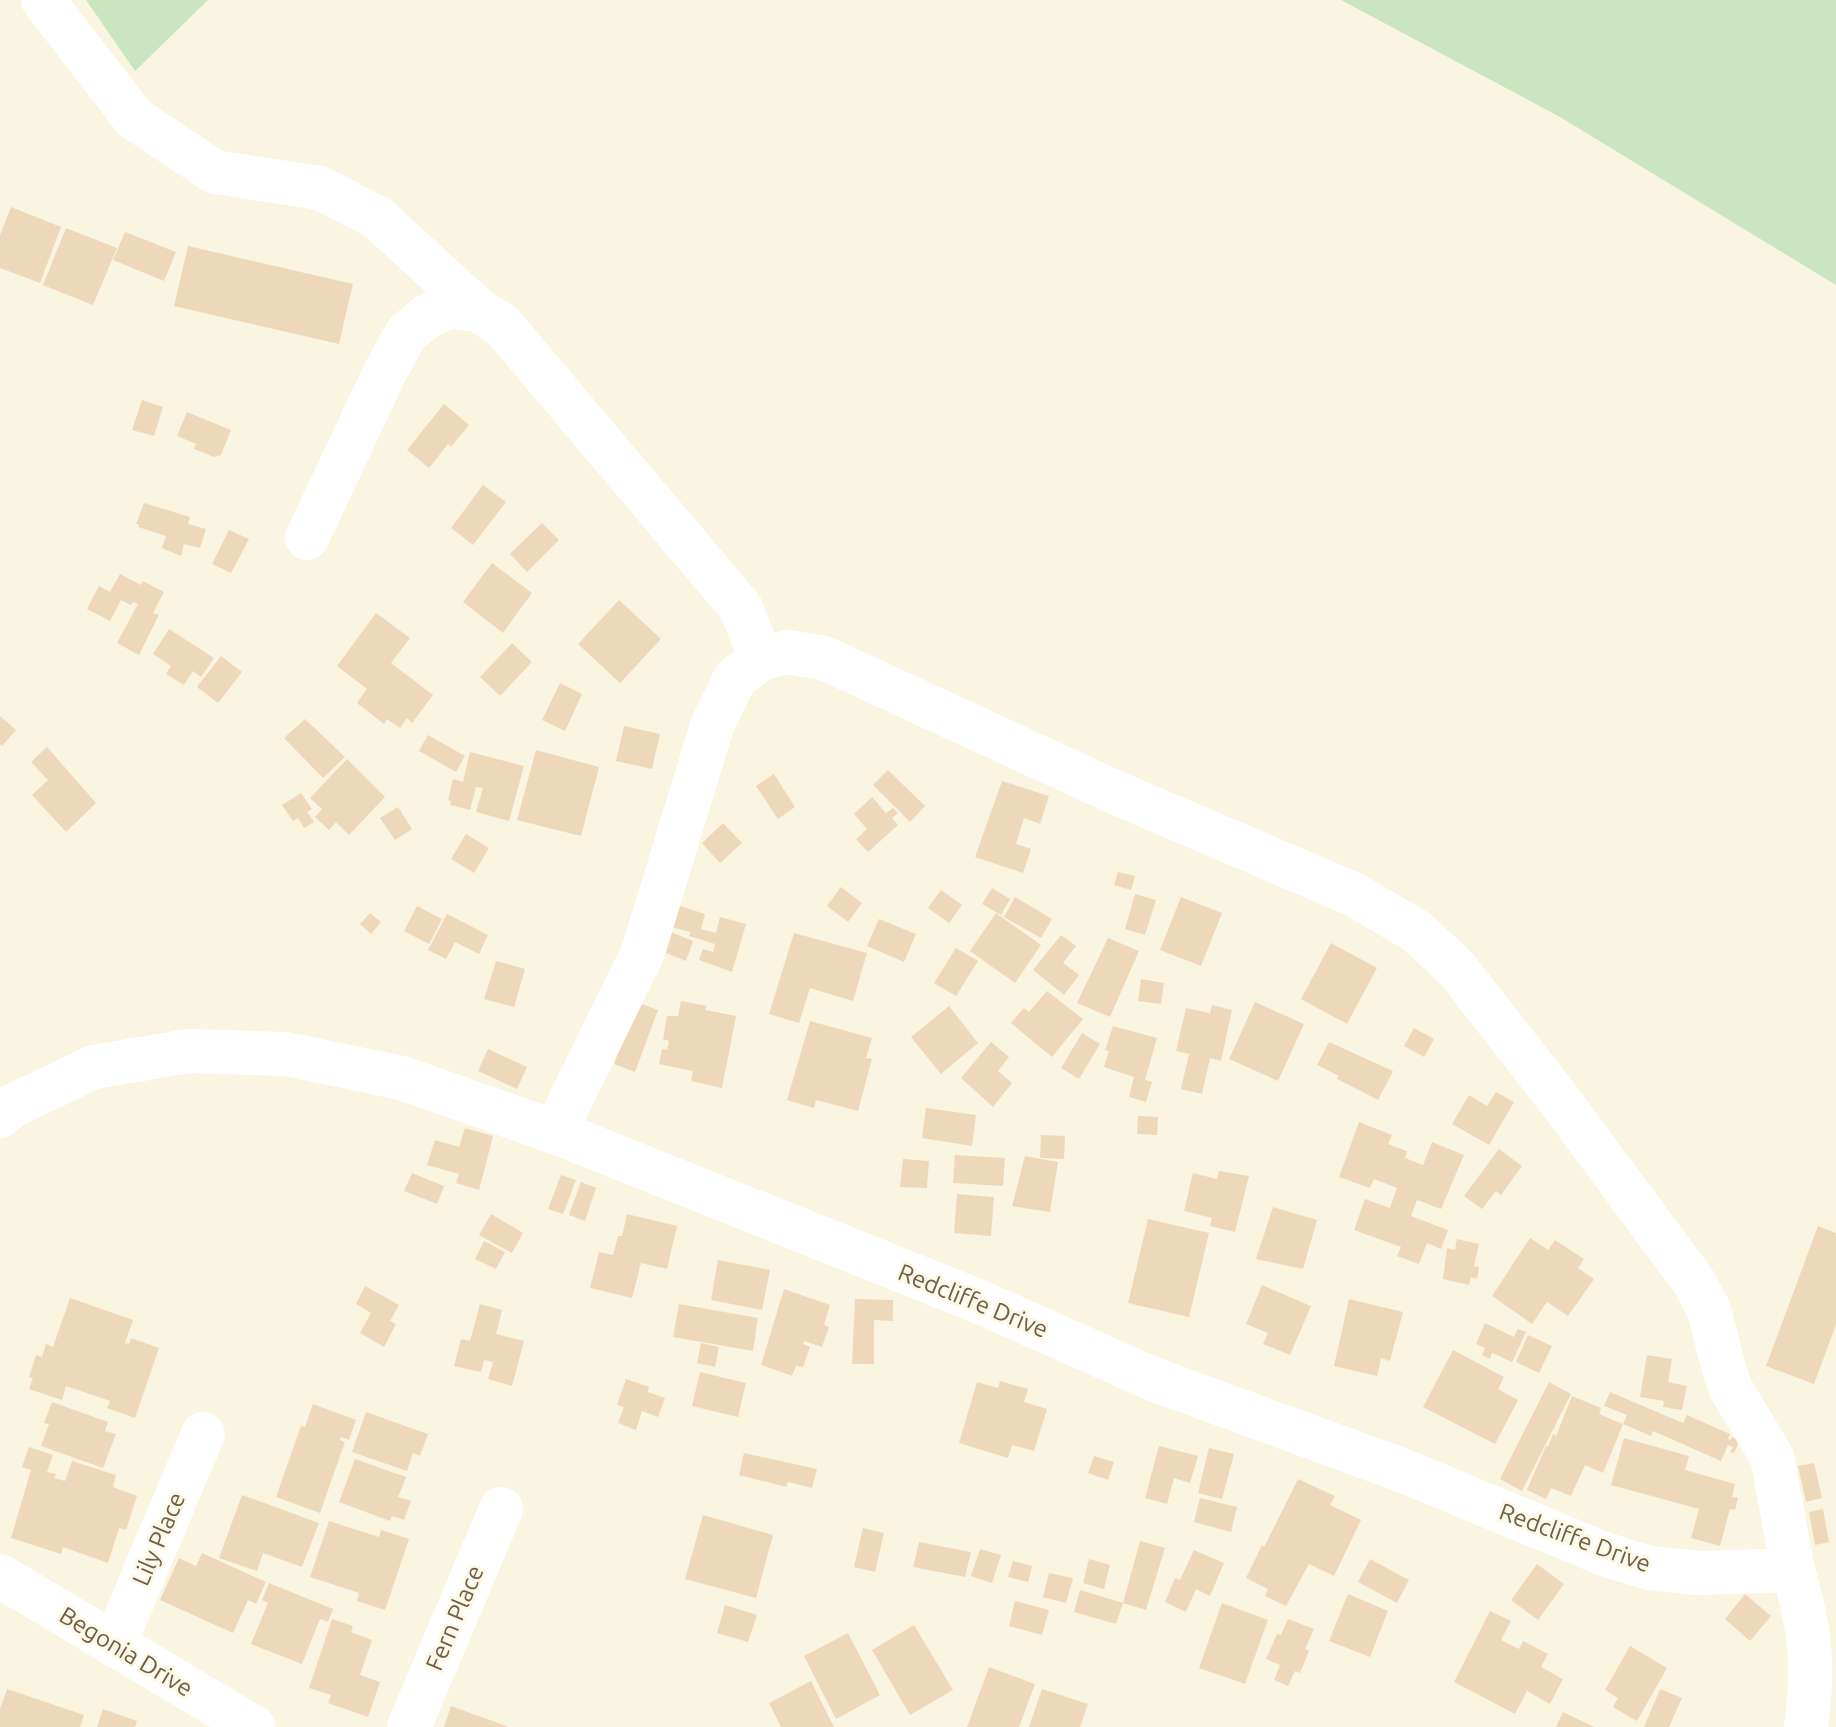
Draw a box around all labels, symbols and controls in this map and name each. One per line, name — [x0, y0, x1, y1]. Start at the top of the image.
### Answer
street label: Redcliffe Drive — [894, 1258, 1052, 1343]
street label: Lily Place — [127, 1488, 190, 1590]
street label: Redcliffe Drive — [1496, 1498, 1655, 1577]
street label: Fern Place — [420, 1561, 489, 1674]
street label: Begonia Drive — [55, 1601, 198, 1702]

